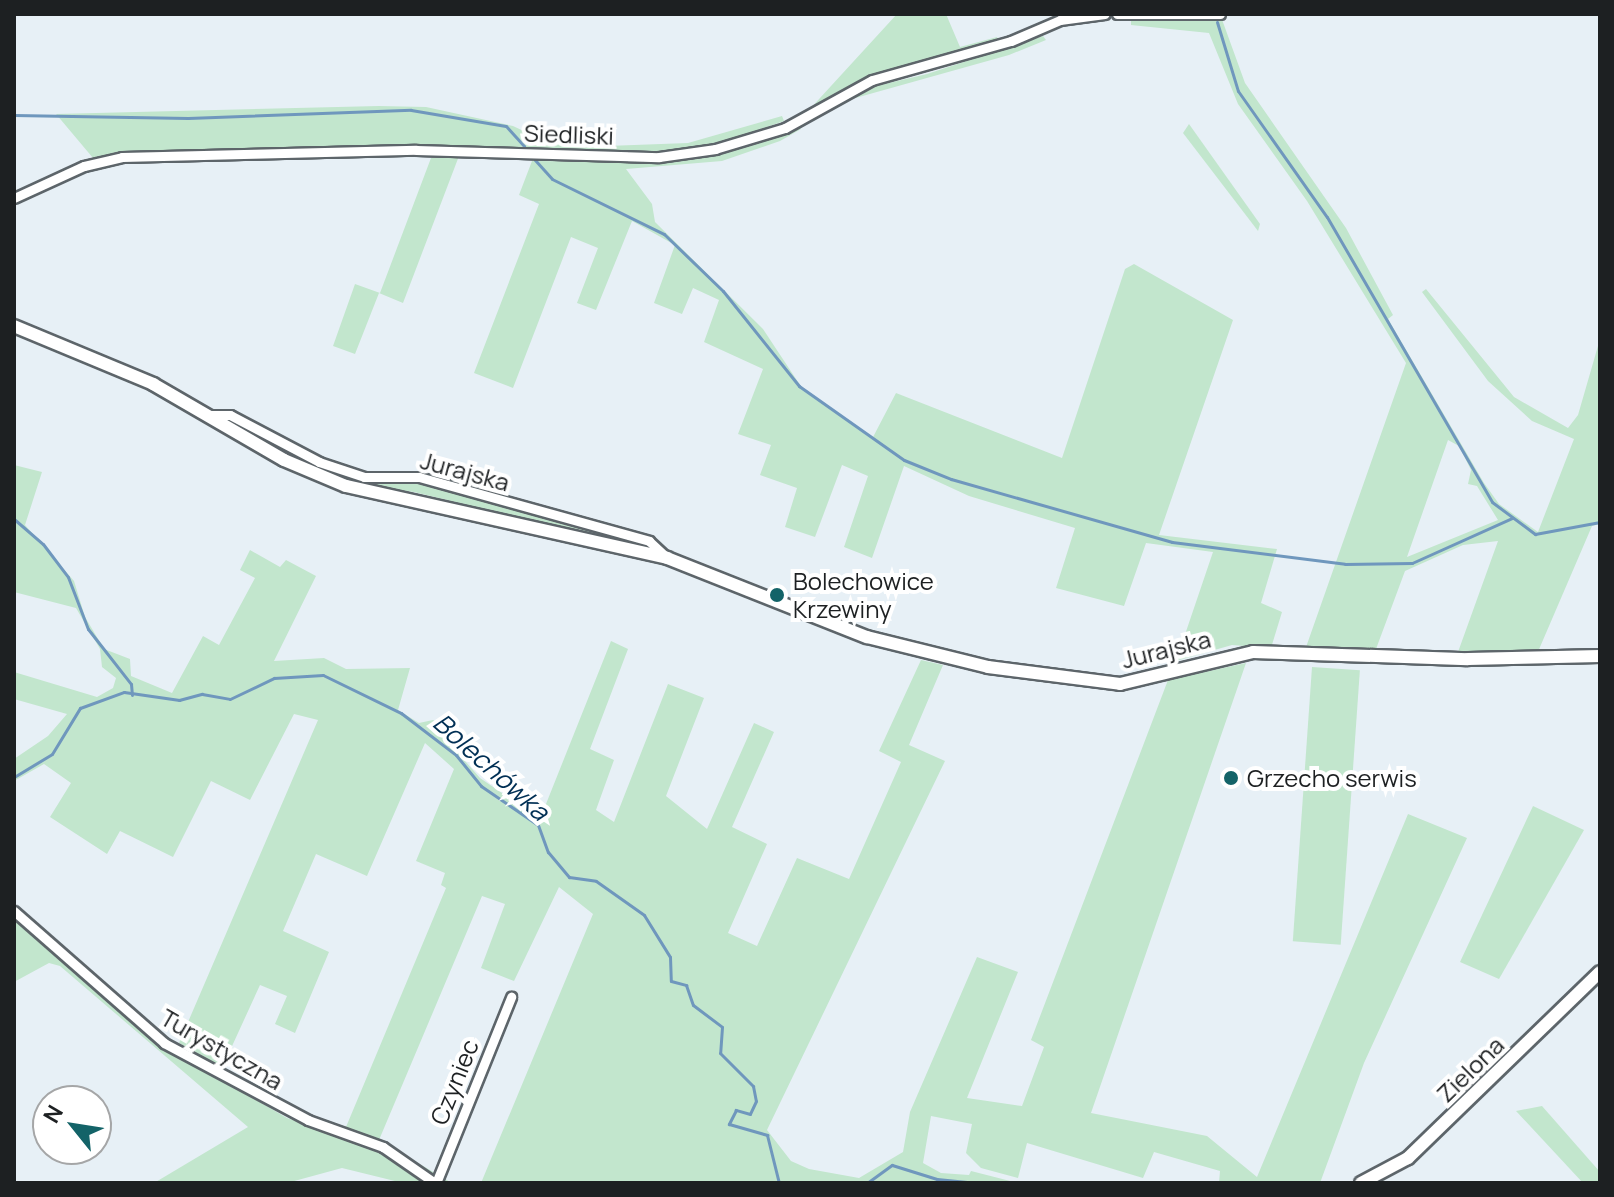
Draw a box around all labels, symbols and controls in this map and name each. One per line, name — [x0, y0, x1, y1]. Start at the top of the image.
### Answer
street label: Siedliski — [524, 118, 614, 150]
street label: Jurajska — [417, 445, 513, 497]
place label: Bolechowice Krzewiny — [793, 567, 934, 623]
marker: Bolechowice Krzewiny — [768, 586, 786, 604]
street label: Jurajska — [1118, 624, 1214, 674]
water label: Bolechówka — [427, 707, 555, 827]
place label: Grzecho serwis — [1247, 764, 1417, 792]
marker: Grzecho serwis — [1222, 769, 1240, 787]
street label: Turystyczna — [156, 1002, 288, 1096]
street label: Zielona — [1431, 1030, 1509, 1108]
street label: Czyniec — [424, 1035, 484, 1129]
north arrow — [32, 1085, 112, 1165]
text: N — [36, 1100, 70, 1128]

